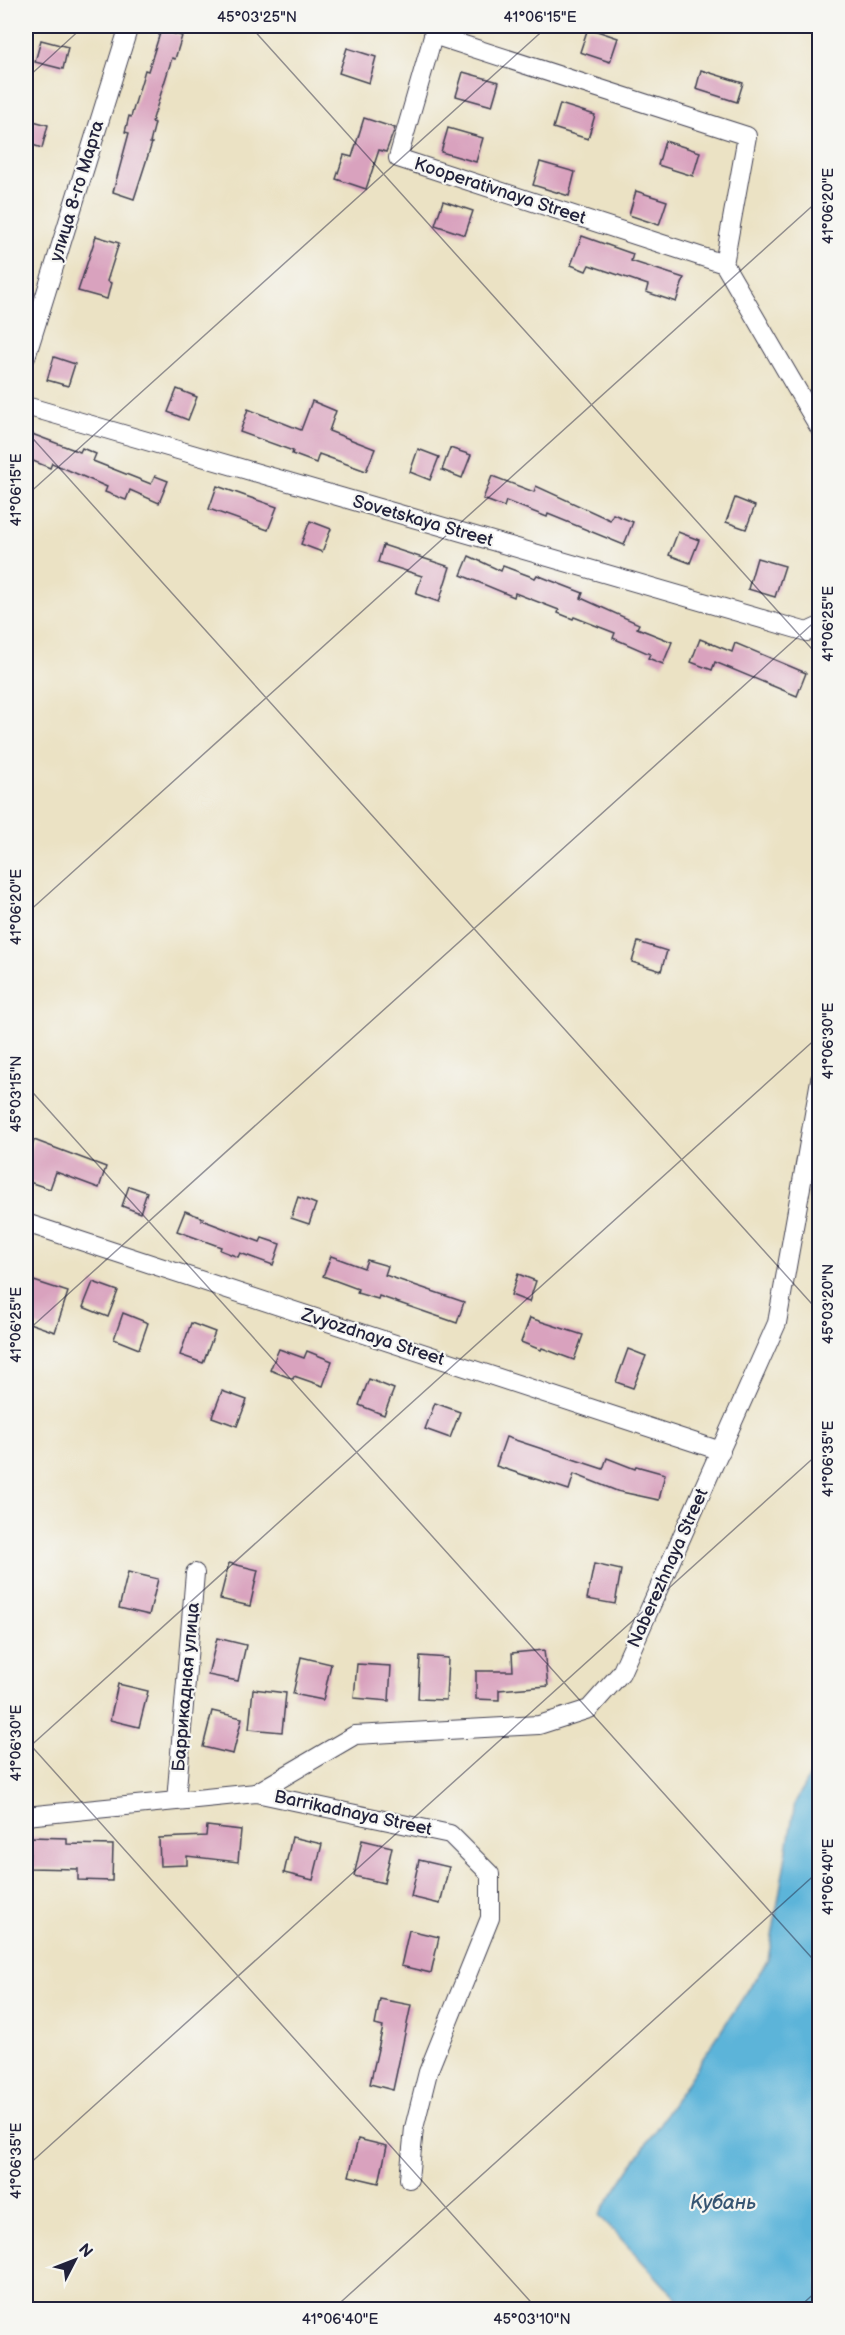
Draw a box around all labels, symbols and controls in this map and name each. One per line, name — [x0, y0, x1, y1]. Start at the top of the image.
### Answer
text: 45°03'25"N — [217, 8, 297, 27]
text: 41°06'15"E — [503, 8, 577, 27]
street label: улица 8-го Марта — [46, 117, 109, 264]
street label: Kooperativnaya Street — [412, 153, 589, 229]
text: 41°06'20"E — [819, 168, 838, 244]
text: 41°06'15"E — [7, 453, 26, 527]
street label: Sovetskaya Street — [350, 491, 496, 551]
text: 41°06'25"E — [819, 586, 838, 662]
text: 41°06'20"E — [7, 869, 26, 945]
text: 41°06'30"E — [819, 1003, 838, 1079]
text: 45°03'15"N — [7, 1055, 26, 1133]
text: 45°03'20"N — [819, 1264, 838, 1344]
text: 41°06'25"E — [7, 1287, 26, 1363]
street label: Zvyozdnaya Street — [298, 1304, 447, 1370]
text: 41°06'35"E — [819, 1421, 838, 1497]
street label: Naberezhnaya Street — [623, 1485, 713, 1651]
street label: Баррикадная улица — [168, 1601, 204, 1772]
text: 41°06'30"E — [7, 1705, 26, 1781]
street label: Barrikadnaya Street — [272, 1786, 434, 1840]
text: 41°06'40"E — [819, 1839, 838, 1915]
text: 41°06'35"E — [7, 2123, 26, 2199]
water label: Кубань — [690, 2191, 756, 2215]
north arrow — [45, 2230, 105, 2290]
text: N — [74, 2240, 96, 2262]
text: 41°06'40"E — [302, 2310, 378, 2329]
text: 45°03'10"N — [493, 2310, 571, 2329]

